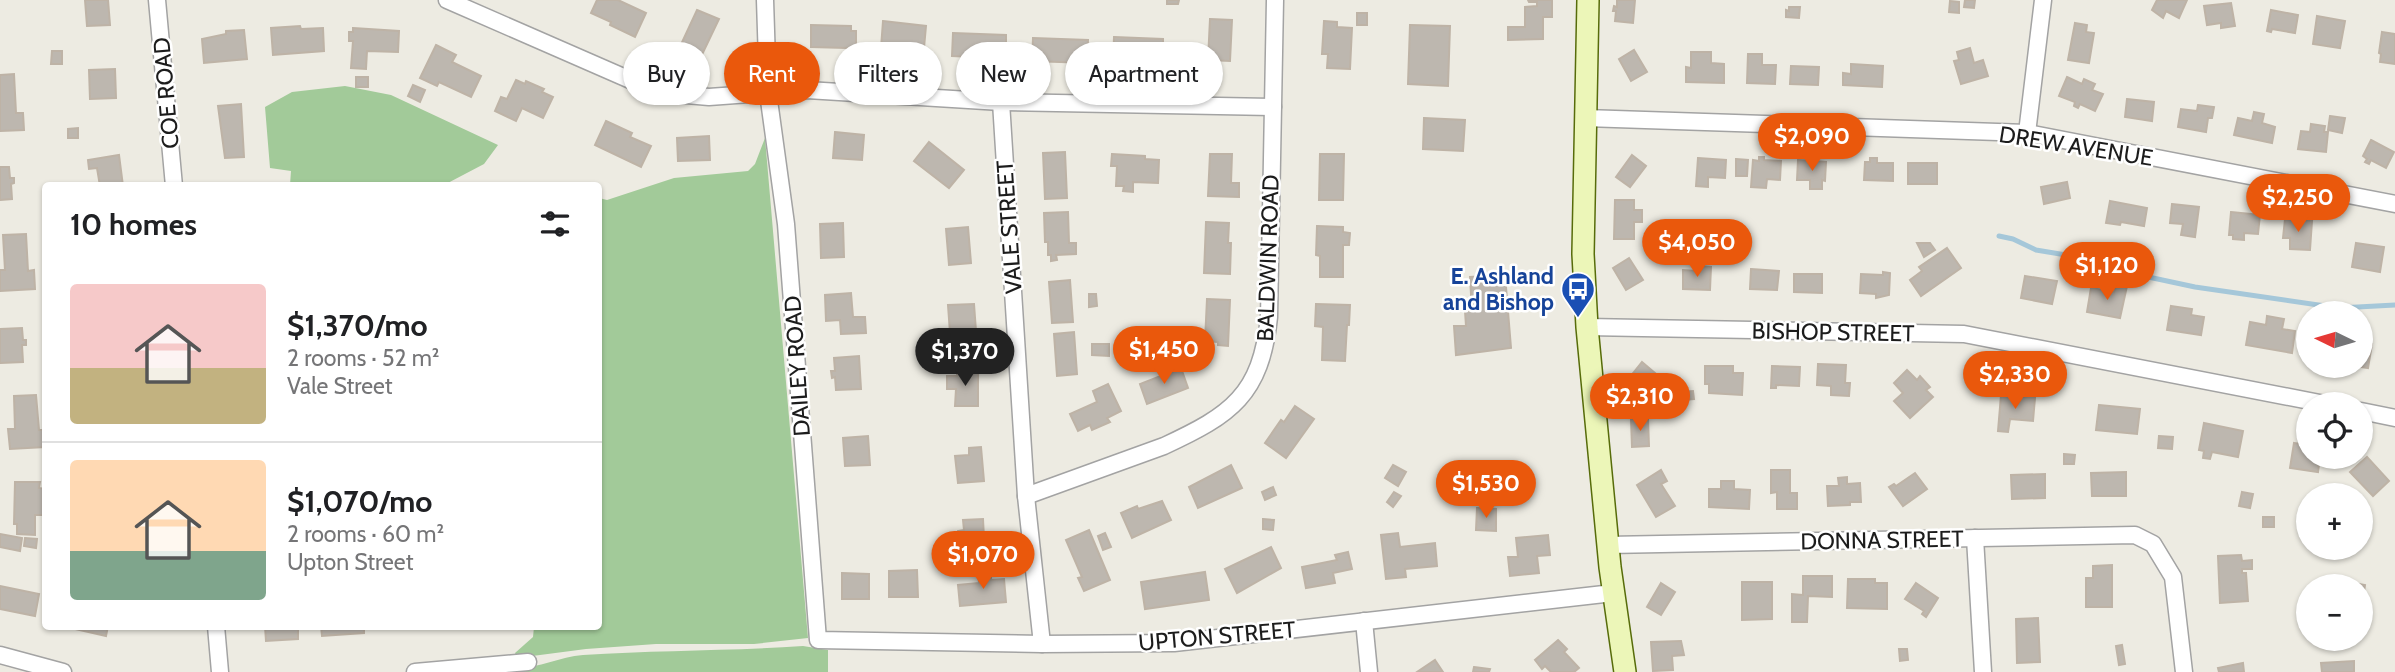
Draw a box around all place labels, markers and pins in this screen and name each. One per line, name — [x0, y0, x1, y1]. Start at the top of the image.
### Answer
pin: $2,090 — [1755, 114, 1869, 173]
pin: $2,250 — [2241, 174, 2355, 234]
pin: $4,050 — [1640, 219, 1754, 279]
pin: $1,120 — [2050, 243, 2164, 302]
place label: E. Ashland and Bishop — [1443, 262, 1554, 316]
bus stop icon: E. Ashland and Bishop — [1559, 270, 1597, 319]
pin: $1,450 — [1107, 326, 1221, 386]
pin: $1,370 — [908, 328, 1022, 388]
pin: $2,330 — [1958, 352, 2072, 411]
pin: $2,310 — [1583, 374, 1697, 433]
pin: $1,530 — [1429, 461, 1543, 520]
pin: $1,070 — [926, 532, 1040, 591]

